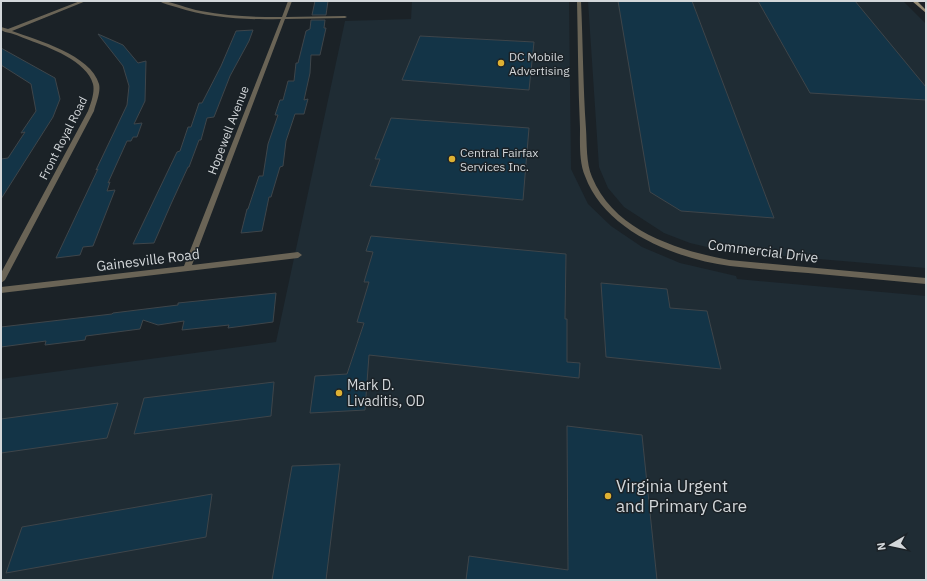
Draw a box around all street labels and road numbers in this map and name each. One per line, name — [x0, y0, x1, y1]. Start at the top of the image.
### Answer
street label: Hopewell Avenue — [204, 83, 252, 176]
street label: Front Royal Road — [36, 94, 90, 182]
street label: Commercial Drive — [707, 235, 820, 267]
street label: Gainesville Road — [95, 245, 201, 275]

